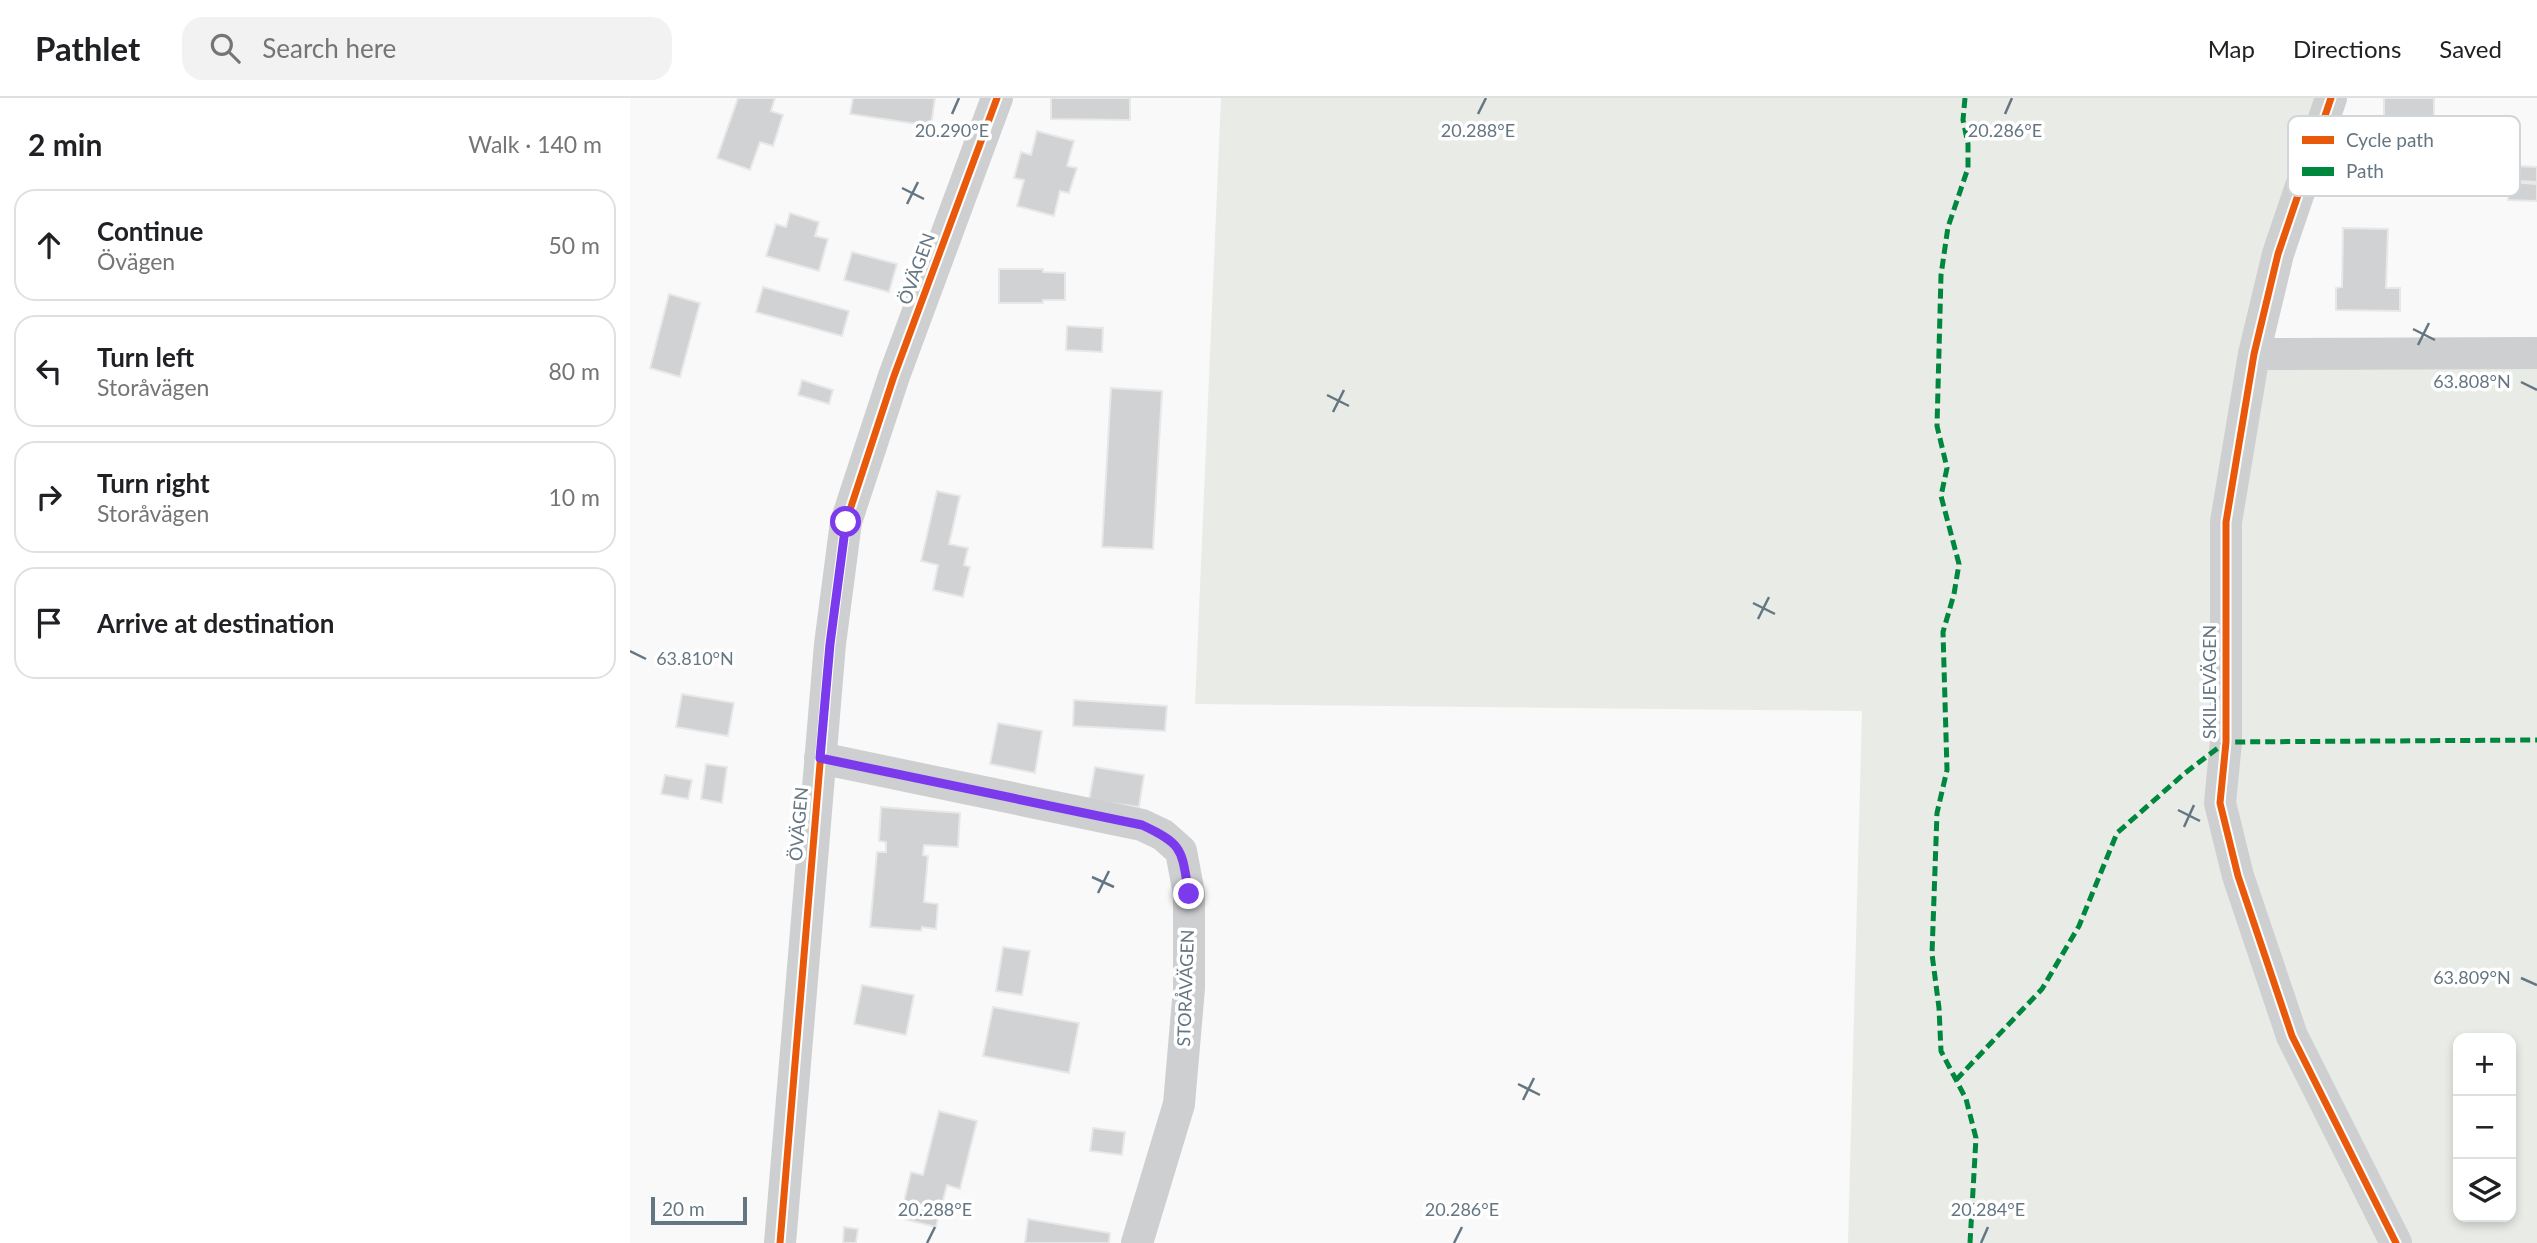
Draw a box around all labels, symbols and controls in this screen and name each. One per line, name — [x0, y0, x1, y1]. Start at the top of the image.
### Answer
search box — [182, 17, 672, 80]
text: Pathlet — [35, 28, 140, 68]
icon: search — [206, 29, 244, 67]
text: Search here — [262, 32, 396, 64]
text: Map — [2208, 34, 2255, 63]
text: Directions — [2293, 34, 2401, 63]
text: Saved — [2439, 34, 2502, 63]
legend — [2288, 116, 2520, 196]
text: 20.290°E — [915, 119, 989, 141]
text: 20.288°E — [1441, 119, 1515, 141]
text: 20.286°E — [1968, 119, 2042, 141]
text: 2 min — [28, 126, 102, 162]
text: Cycle path — [2346, 128, 2434, 151]
text: Walk · 140 m — [468, 130, 602, 158]
text: Path — [2346, 159, 2384, 182]
text: Continue — [97, 215, 203, 247]
icon: ahead — [30, 226, 68, 264]
street label: ÖVÄGEN — [893, 230, 939, 307]
text: 50 m — [549, 231, 600, 259]
text: Övägen — [97, 247, 175, 275]
text: Turn left — [97, 341, 194, 373]
icon: left — [30, 352, 68, 390]
text: 80 m — [549, 357, 600, 385]
text: 63.808°N — [2433, 370, 2511, 392]
text: Storåvägen — [97, 373, 209, 401]
text: Turn right — [97, 467, 210, 499]
icon: right — [30, 478, 68, 516]
text: 10 m — [549, 483, 600, 511]
text: Storåvägen — [97, 499, 209, 527]
route start — [830, 506, 861, 537]
icon: arrive — [30, 604, 68, 642]
text: Arrive at destination — [97, 607, 334, 639]
street label: SKILJEVÄGEN — [2198, 625, 2220, 739]
text: 63.810°N — [656, 647, 734, 669]
street label: ÖVÄGEN — [784, 786, 812, 862]
route end — [1173, 878, 1204, 909]
street label: STORÅVÄGEN — [1172, 929, 1198, 1047]
text: 63.809°N — [2433, 966, 2511, 988]
map controls — [2453, 1033, 2516, 1222]
button: + — [2453, 1033, 2516, 1096]
button: − — [2453, 1096, 2516, 1159]
button: layers — [2453, 1159, 2516, 1222]
scale bar — [651, 1194, 747, 1226]
text: 20 m — [662, 1197, 705, 1220]
text: 20.288°E — [898, 1198, 972, 1220]
text: 20.286°E — [1425, 1198, 1499, 1220]
text: 20.284°E — [1951, 1198, 2025, 1220]

